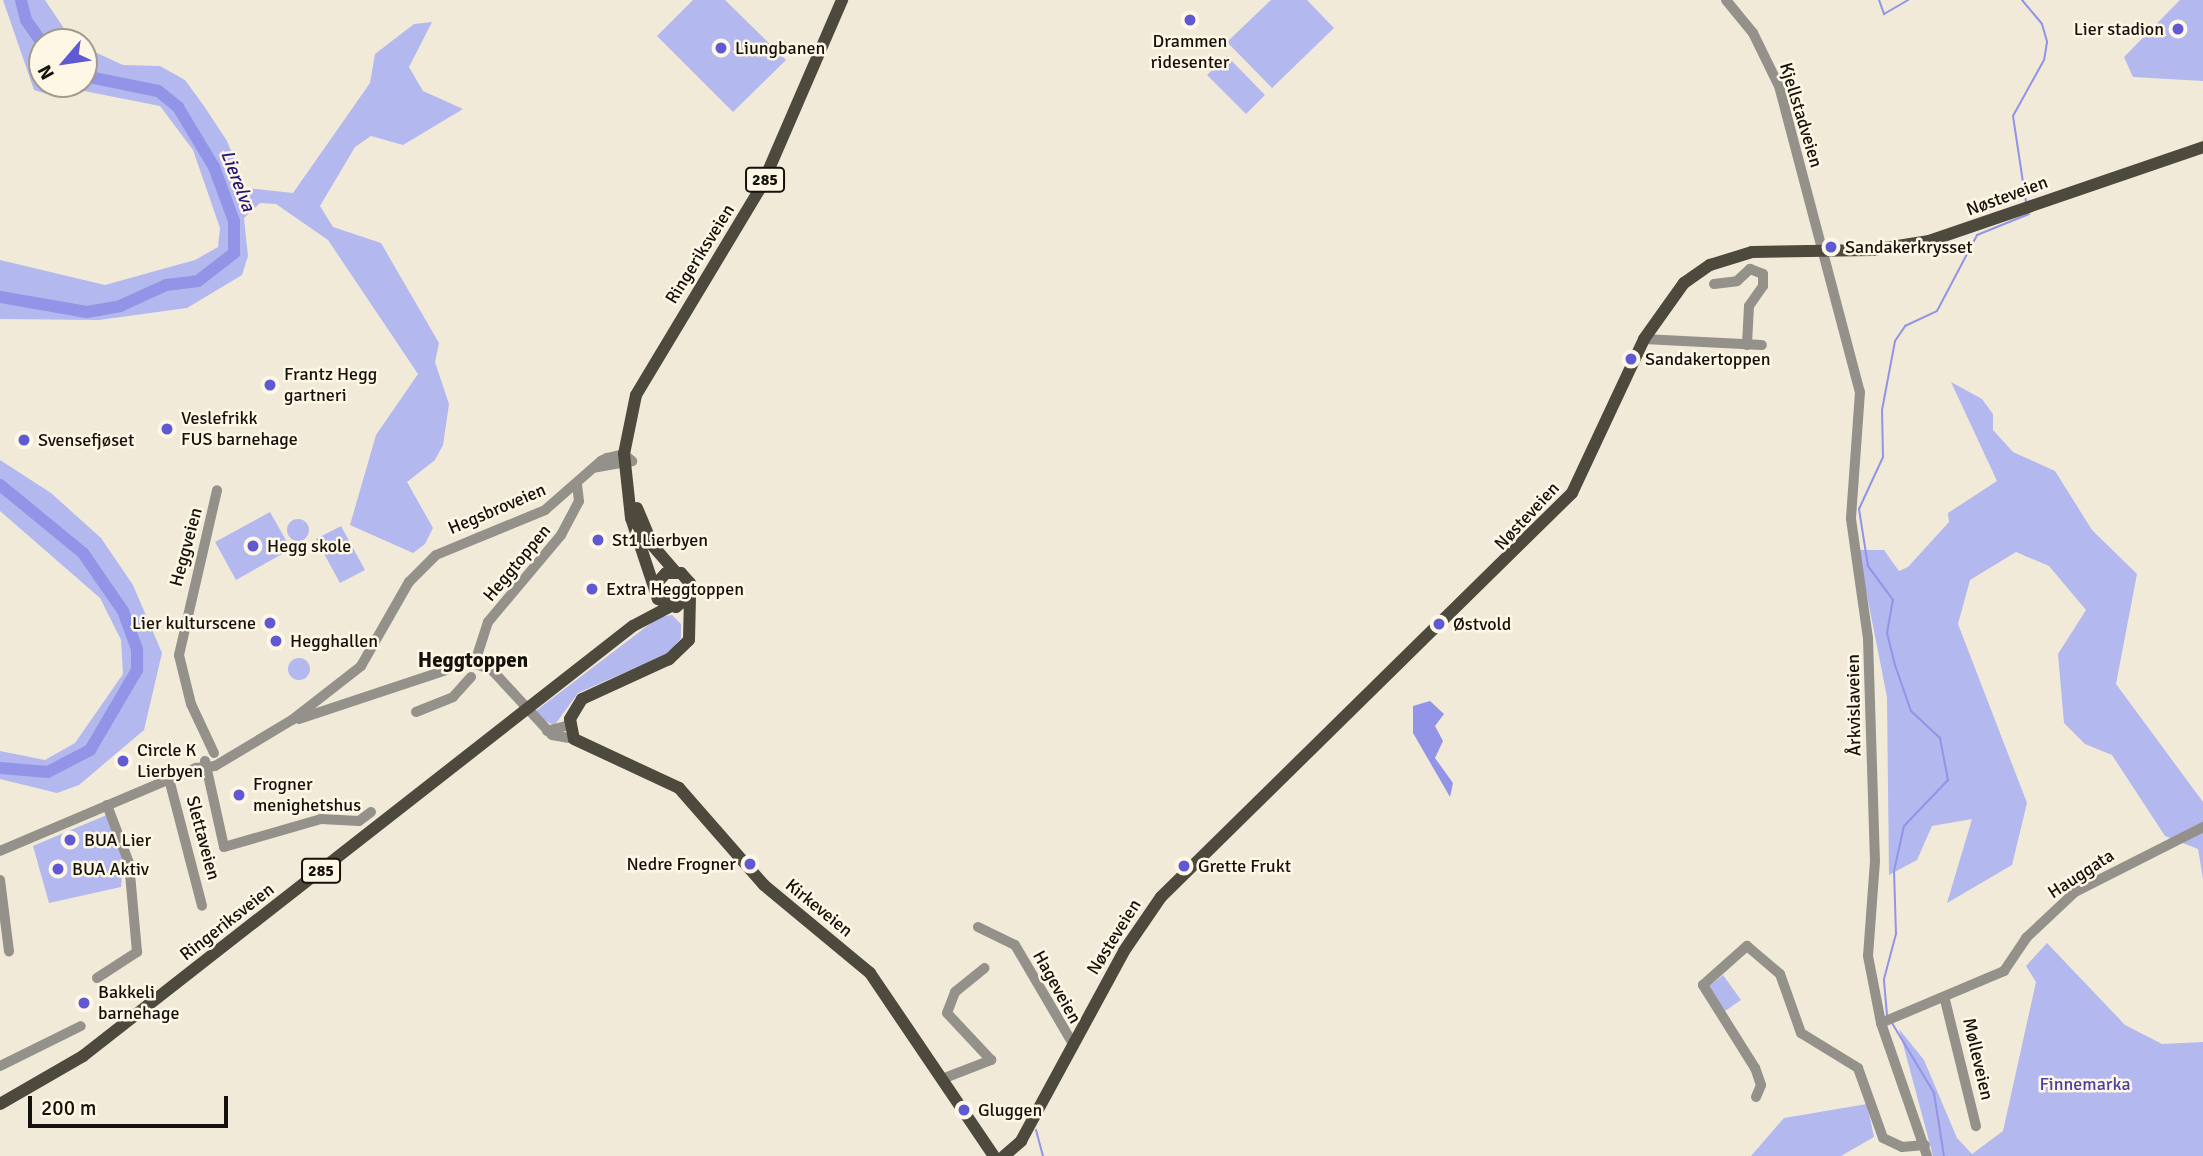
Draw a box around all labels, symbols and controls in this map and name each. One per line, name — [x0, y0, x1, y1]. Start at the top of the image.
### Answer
marker: Drammen ridesenter — [1182, 12, 1198, 28]
place label: Lier stadion — [2074, 18, 2164, 40]
marker: Lier stadion — [2170, 21, 2186, 37]
north arrow — [28, 28, 98, 98]
place label: Drammen ridesenter — [1151, 31, 1229, 74]
place label: Liungbanen — [735, 37, 825, 59]
marker: Liungbanen — [713, 40, 729, 56]
street label: Kjellstadveien — [1775, 60, 1827, 170]
text: N — [33, 61, 60, 84]
water label: Lierelva — [215, 147, 259, 215]
road number: 285 — [744, 168, 786, 192]
street label: Nøsteveien — [1963, 171, 2051, 221]
street label: Ringeriksveien — [661, 200, 739, 308]
place label: Sandakerkrysset — [1845, 236, 1973, 258]
marker: Sandakerkrysset — [1823, 239, 1839, 255]
place label: Sandakertoppen — [1645, 348, 1771, 370]
marker: Sandakertoppen — [1623, 351, 1639, 367]
place label: Frantz Hegg gartneri — [284, 364, 377, 406]
marker: Frantz Hegg gartneri — [262, 377, 278, 393]
place label: Veslefrikk FUS barnehage — [181, 408, 298, 450]
marker: Veslefrikk FUS barnehage — [159, 421, 175, 437]
place label: Svensefjøset — [38, 429, 134, 451]
marker: Svensefjøset — [16, 432, 32, 448]
street label: Nøsteveien — [1490, 478, 1564, 554]
street label: Hegsbroveien — [445, 479, 549, 539]
street label: Heggveien — [165, 505, 207, 589]
street label: Heggtoppen — [479, 520, 555, 606]
place label: St1 Lierbyen — [612, 529, 708, 551]
marker: St1 Lierbyen — [590, 532, 606, 548]
place label: Hegg skole — [267, 535, 351, 557]
marker: Hegg skole — [245, 538, 261, 554]
place label: Extra Heggtoppen — [606, 578, 744, 600]
marker: Extra Heggtoppen — [584, 581, 600, 597]
place label: Lier kulturscene — [132, 612, 256, 634]
place label: Østvold — [1453, 613, 1511, 635]
marker: Lier kulturscene — [262, 615, 278, 631]
marker: Østvold — [1431, 616, 1447, 632]
place label: Hegghallen — [290, 630, 378, 652]
marker: Hegghallen — [268, 633, 284, 649]
district label: Heggtoppen — [418, 647, 528, 673]
street label: Årkvislaveien — [1842, 654, 1866, 756]
place label: Circle K Lierbyen — [137, 740, 203, 782]
marker: Circle K Lierbyen — [115, 753, 131, 769]
place label: Frogner menighetshus — [253, 774, 361, 816]
marker: Frogner menighetshus — [231, 787, 247, 803]
street label: Slettaveien — [181, 794, 225, 882]
place label: BUA Lier — [84, 829, 151, 851]
marker: BUA Lier — [62, 832, 78, 848]
street label: Hauggata — [2044, 845, 2118, 903]
place label: Nedre Frogner — [626, 853, 736, 875]
place label: Grette Frukt — [1198, 855, 1291, 877]
marker: Nedre Frogner — [742, 856, 758, 872]
place label: BUA Aktiv — [72, 858, 149, 880]
road number: 285 — [300, 858, 342, 884]
marker: Grette Frukt — [1176, 858, 1192, 874]
marker: BUA Aktiv — [50, 861, 66, 877]
street label: Kirkeveien — [781, 874, 857, 942]
street label: Ringeriksveien — [176, 879, 278, 965]
street label: Nøsteveien — [1082, 895, 1146, 979]
street label: Hageveien — [1028, 947, 1086, 1027]
place label: Bakkeli barnehage — [98, 982, 179, 1024]
marker: Bakkeli barnehage — [76, 995, 92, 1011]
street label: Mølleveien — [1958, 1016, 1998, 1102]
park label: Finnemarka — [2039, 1073, 2131, 1095]
scale bar — [32, 1082, 231, 1126]
text: 200 m — [41, 1095, 96, 1121]
place label: Gluggen — [978, 1099, 1042, 1121]
marker: Gluggen — [956, 1102, 972, 1118]

